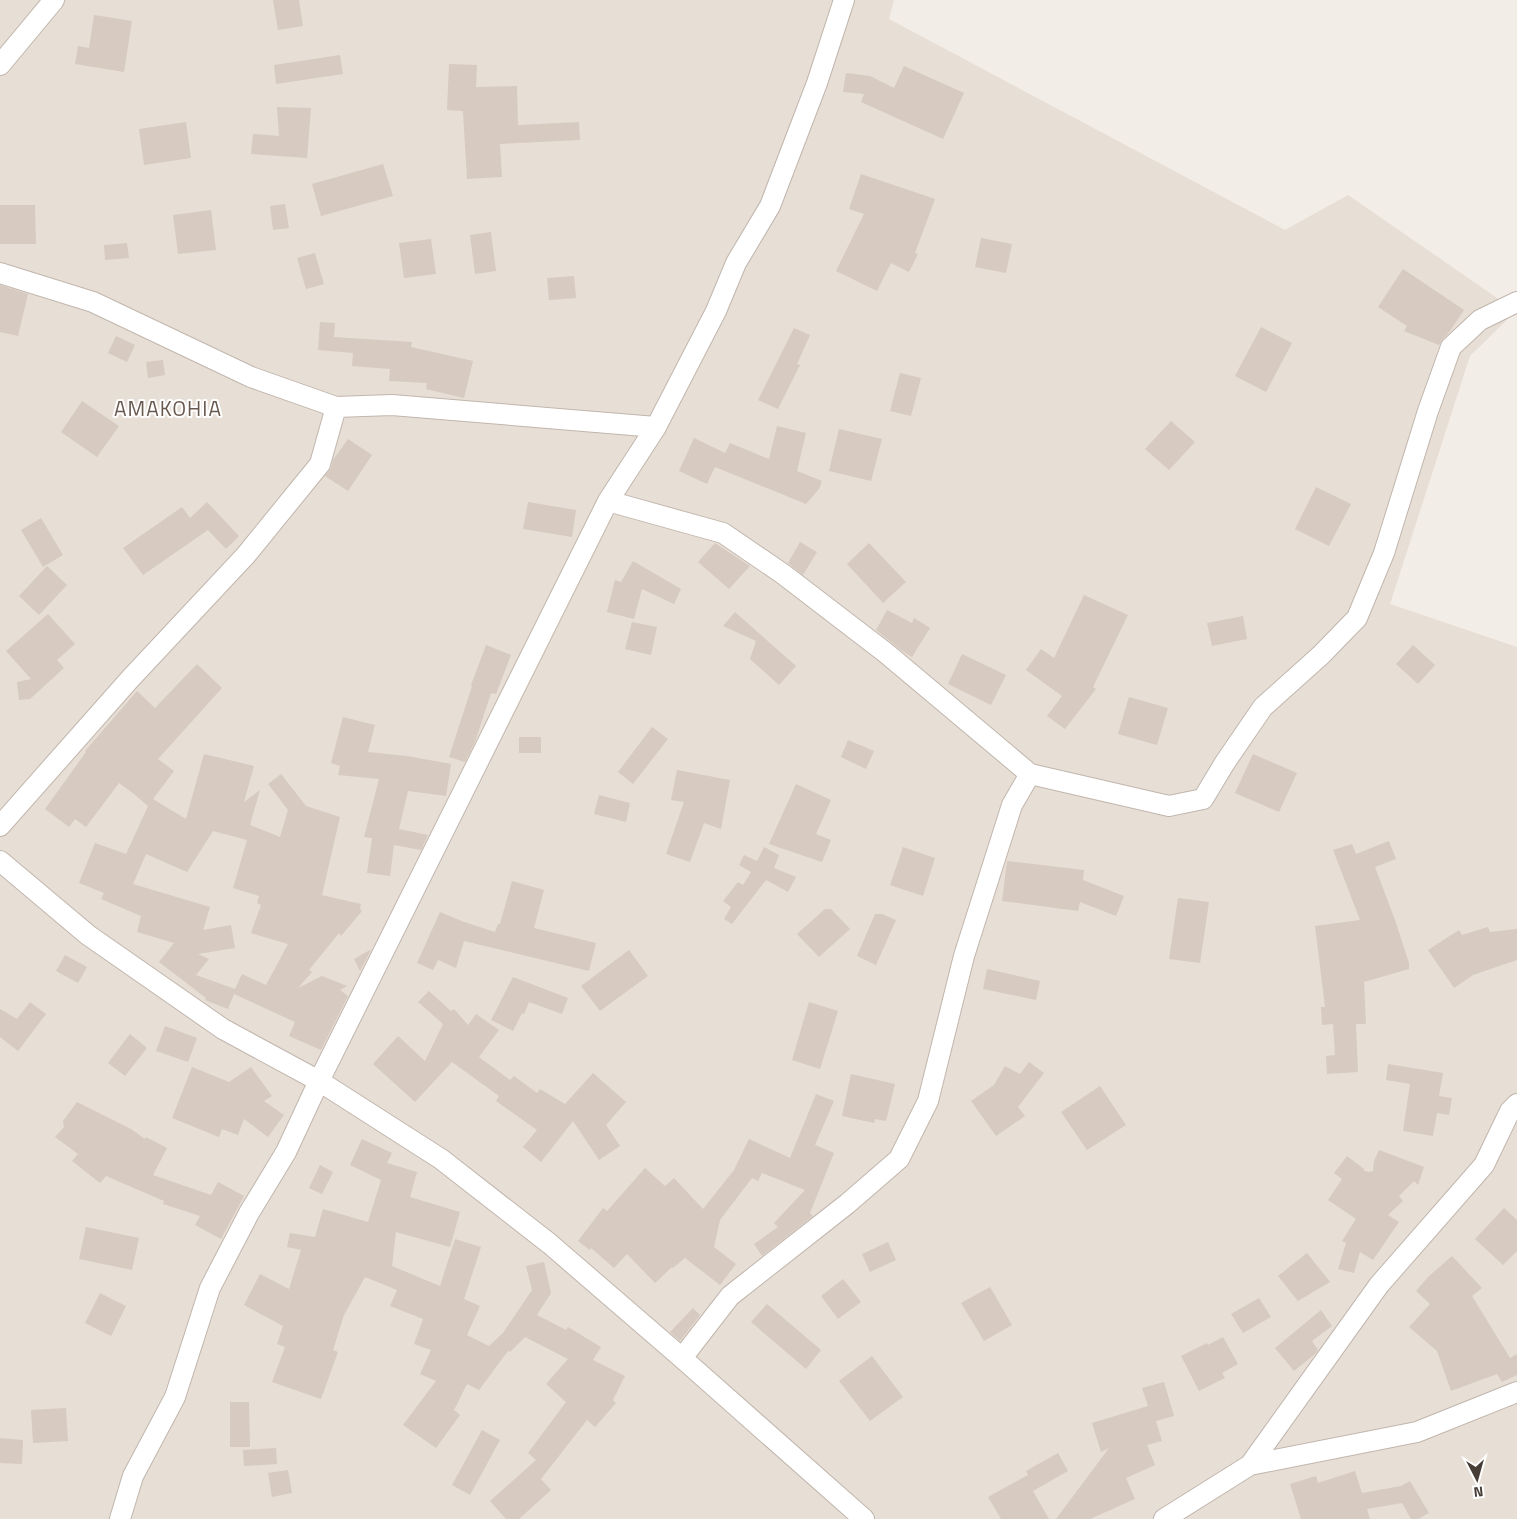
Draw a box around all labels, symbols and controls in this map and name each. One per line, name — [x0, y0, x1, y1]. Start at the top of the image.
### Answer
district label: AMAKOHIA — [114, 392, 222, 424]
north arrow — [1452, 1454, 1502, 1504]
text: N — [1472, 1481, 1484, 1503]

